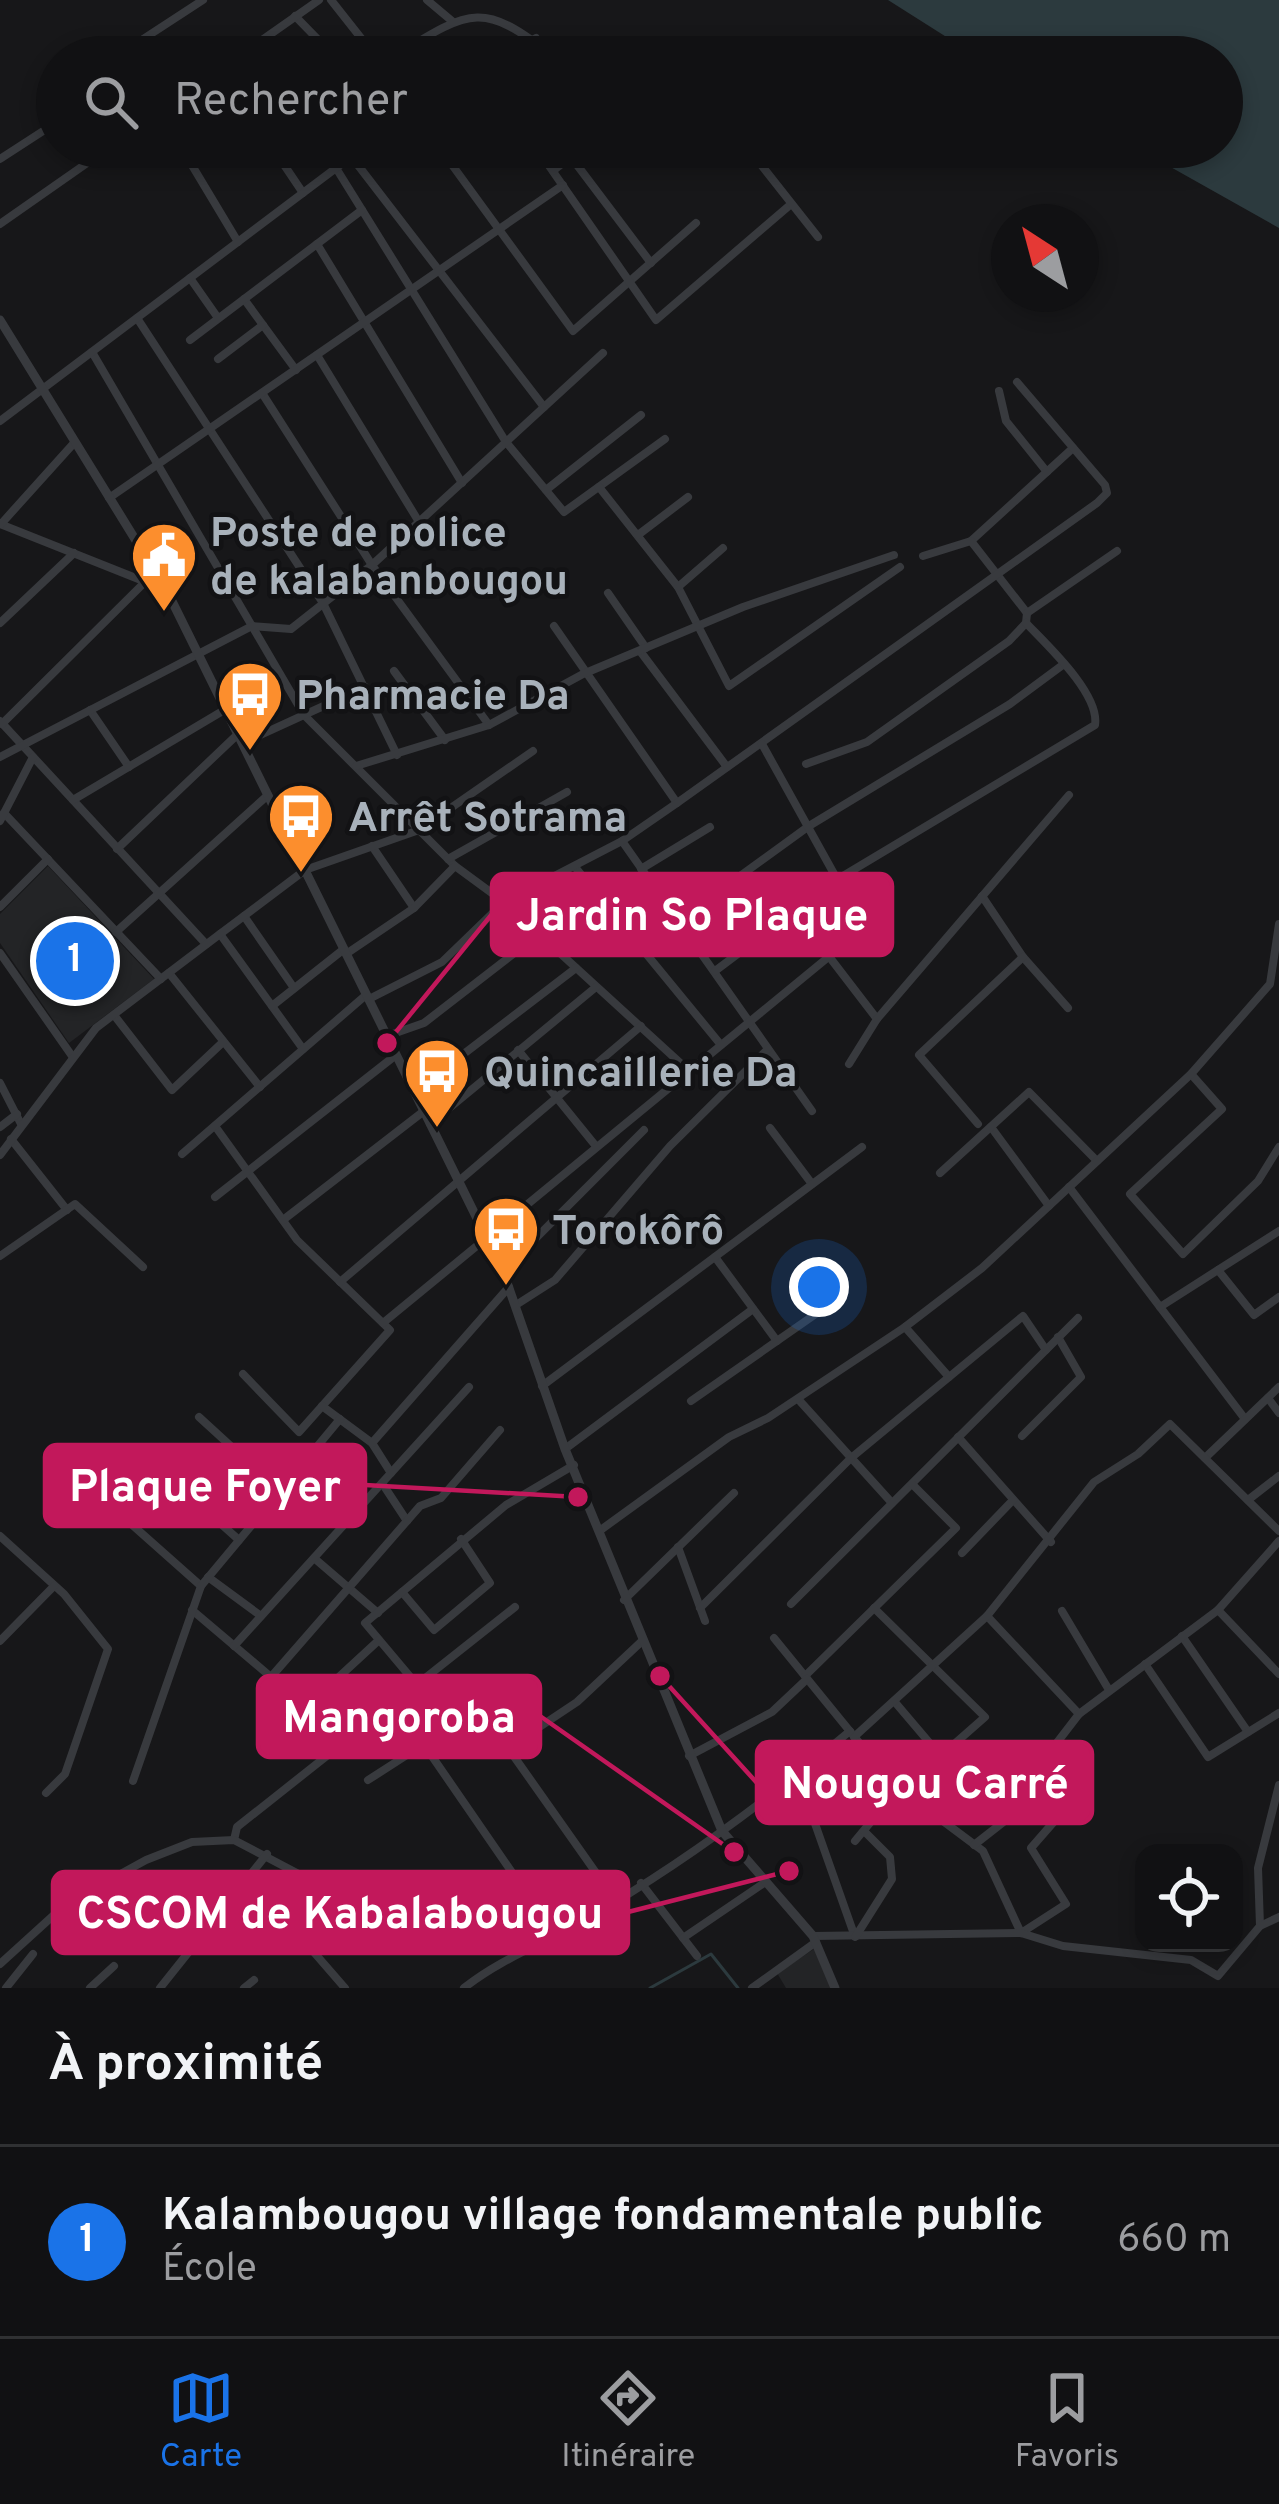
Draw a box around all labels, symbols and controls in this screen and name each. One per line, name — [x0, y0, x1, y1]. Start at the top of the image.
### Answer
search box — [36, 36, 1243, 168]
icon: search — [78, 69, 144, 135]
text: Rechercher — [174, 74, 408, 131]
north arrow — [991, 204, 1099, 312]
place label: Poste de police de kalabanbougou — [210, 509, 568, 610]
public building icon: Poste de police de kalabanbougou — [129, 520, 199, 614]
bus stop icon: Pharmacie Da — [215, 659, 285, 753]
place label: Pharmacie Da — [296, 672, 570, 725]
bus stop icon: Arrêt Sotrama — [266, 781, 336, 875]
place label: Arrêt Sotrama — [348, 794, 627, 847]
callout: Jardin So Plaque — [492, 874, 892, 955]
text: Jardin So Plaque — [516, 890, 868, 947]
pin: 1 — [36, 916, 114, 1006]
bus stop icon: Quincaillerie Da — [402, 1036, 472, 1130]
place label: Quincaillerie Da — [484, 1049, 798, 1102]
bus stop icon: Torokôrô — [471, 1194, 541, 1288]
place label: Torokôrô — [552, 1207, 724, 1260]
your location — [789, 1257, 849, 1317]
callout: Plaque Foyer — [45, 1445, 365, 1526]
text: Plaque Foyer — [69, 1461, 341, 1518]
callout: Mangoroba — [258, 1676, 540, 1757]
text: Mangoroba — [282, 1692, 516, 1749]
callout: Nougou Carré — [757, 1742, 1092, 1823]
text: Nougou Carré — [781, 1758, 1069, 1815]
map controls — [1135, 1844, 1243, 1952]
button: locate — [1135, 1844, 1243, 1952]
callout: CSCOM de Kabalabougou — [53, 1872, 628, 1953]
text: CSCOM de Kabalabougou — [76, 1888, 604, 1945]
text: À proximité — [48, 2034, 323, 2099]
text: Kalambougou village fondamentale public — [162, 2189, 1044, 2246]
text: 1 — [79, 2217, 95, 2266]
text: 660 m — [1117, 2217, 1231, 2266]
text: École — [162, 2246, 257, 2295]
tab: Carte — [160, 2365, 242, 2479]
tab: Itinéraire — [561, 2365, 695, 2479]
tab: Favoris — [1015, 2365, 1119, 2479]

